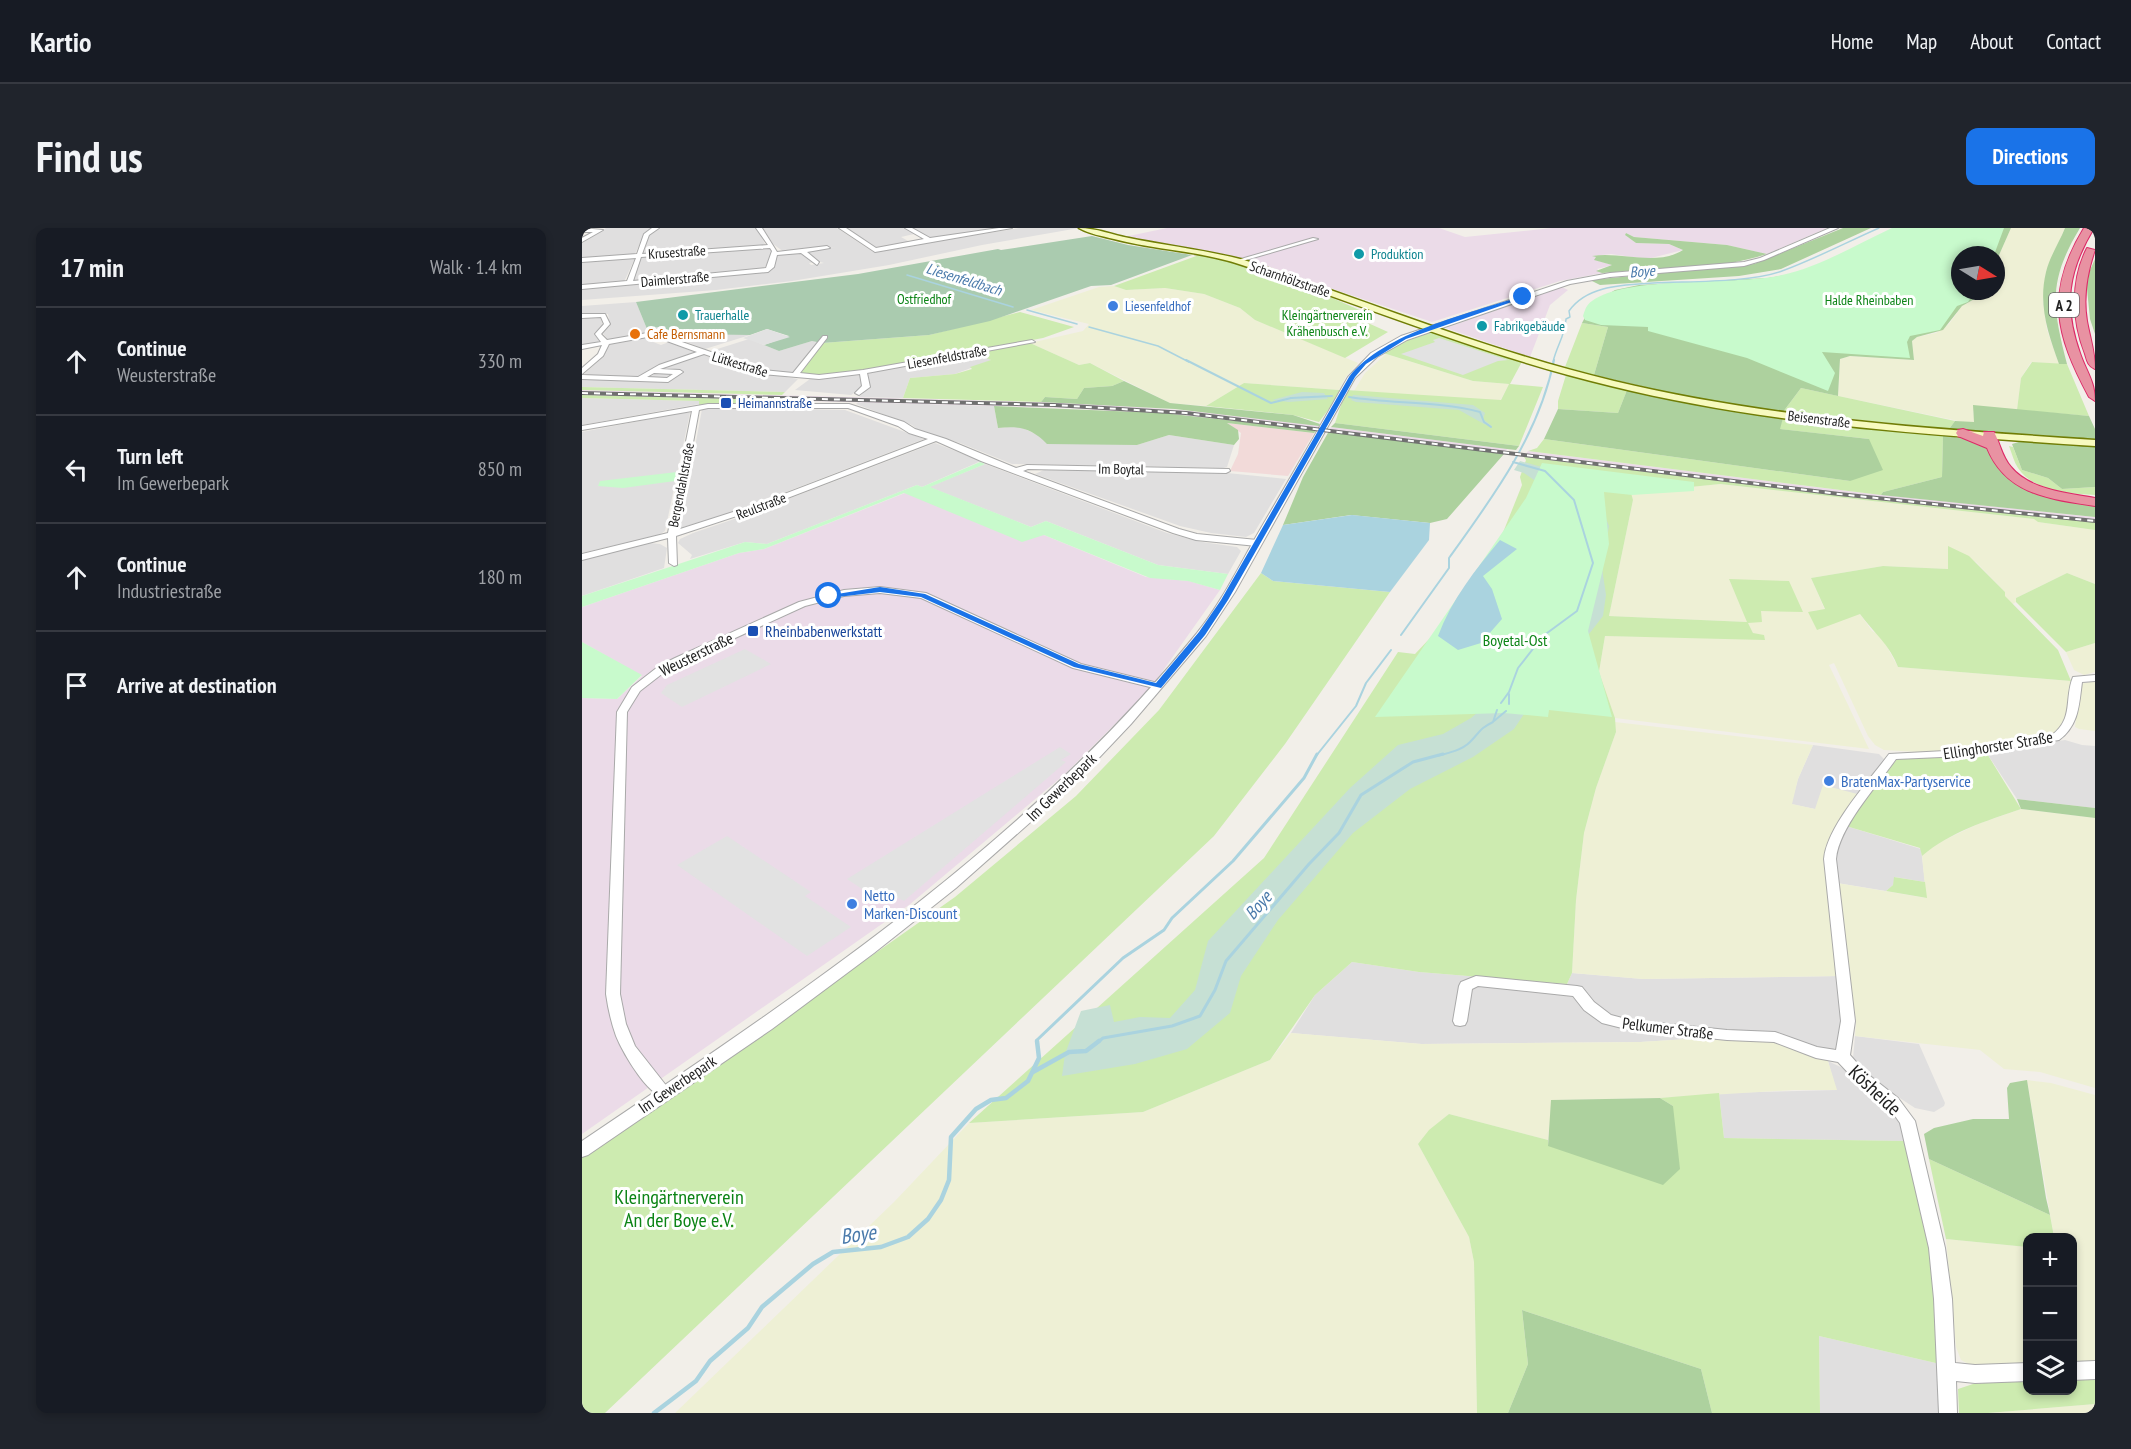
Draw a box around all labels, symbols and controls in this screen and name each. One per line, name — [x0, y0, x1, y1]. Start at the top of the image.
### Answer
text: Kartio — [30, 23, 92, 60]
text: Home — [1831, 28, 1873, 55]
text: Map — [1906, 28, 1937, 55]
text: About — [1970, 28, 2013, 55]
text: Contact — [2046, 28, 2101, 55]
button: Directions — [1966, 128, 2095, 185]
text: Find us — [36, 129, 143, 184]
street label: Krusestraße — [648, 241, 707, 263]
place label: Produktion — [1371, 245, 1423, 263]
north arrow — [1951, 246, 2005, 300]
marker: Produktion — [1352, 247, 1366, 261]
text: 17 min — [60, 251, 124, 284]
text: Walk · 1.4 km — [430, 254, 522, 280]
street label: Scharnhölzstraße — [1247, 257, 1333, 301]
water label: Liesenfeldbach — [924, 259, 1005, 300]
water label: Boye — [1629, 260, 1656, 282]
street label: Daimlerstraße — [640, 267, 710, 291]
route end — [1509, 283, 1535, 309]
park label: Ostfriedhof — [897, 290, 952, 308]
park label: Halde Rheinbaben — [1825, 291, 1913, 309]
road number: A 2 — [2049, 293, 2079, 317]
place label: Liesenfeldhof — [1125, 297, 1191, 315]
marker: Liesenfeldhof — [1106, 299, 1120, 313]
place label: Trauerhalle — [695, 306, 749, 324]
park label: Kleingärtnerverein Krähenbusch e.V. — [1282, 306, 1372, 340]
marker: Trauerhalle — [676, 308, 690, 322]
place label: Fabrikgebäude — [1494, 317, 1565, 335]
marker: Fabrikgebäude — [1475, 319, 1489, 333]
place label: Cafe Bernsmann — [647, 325, 725, 343]
marker: Cafe Bernsmann — [628, 327, 642, 341]
text: Continue — [117, 334, 187, 362]
street label: Liesenfeldstraße — [906, 341, 988, 373]
icon: ahead — [60, 345, 93, 378]
street label: Lütkestraße — [710, 347, 770, 381]
text: 330 m — [478, 348, 522, 374]
text: Weusterstraße — [117, 362, 216, 388]
place label: Heimannstraße — [738, 394, 812, 412]
marker: Heimannstraße — [719, 396, 733, 410]
street label: Beisenstraße — [1787, 406, 1851, 432]
street label: Bergendahlstraße — [664, 441, 698, 529]
text: Turn left — [117, 442, 183, 470]
icon: left — [60, 453, 93, 486]
text: 850 m — [478, 456, 522, 482]
street label: Im Boytal — [1098, 460, 1145, 478]
text: Im Gewerbepark — [117, 470, 229, 496]
street label: Reulstraße — [734, 488, 789, 524]
text: Continue — [117, 550, 187, 578]
icon: ahead — [60, 561, 93, 594]
text: 180 m — [478, 564, 522, 590]
text: Industriestraße — [117, 578, 222, 604]
route start — [815, 582, 841, 608]
place label: Rheinbabenwerkstatt — [765, 621, 883, 641]
marker: Rheinbabenwerkstatt — [746, 624, 760, 638]
street label: Weusterstraße — [656, 628, 736, 680]
park label: Boyetal-Ost — [1483, 630, 1548, 650]
icon: arrive — [60, 669, 93, 702]
text: Arrive at destination — [117, 671, 277, 699]
street label: Ellinghorster Straße — [1942, 726, 2054, 764]
street label: Im Gewerbepark — [1022, 748, 1101, 825]
place label: BratenMax-Partyservice — [1841, 771, 1971, 791]
marker: BratenMax-Partyservice — [1822, 774, 1836, 788]
place label: Netto Marken-Discount — [864, 885, 958, 923]
water label: Boye — [1239, 885, 1278, 924]
marker: Netto Marken-Discount — [845, 897, 859, 911]
street label: Pelkumer Straße — [1621, 1012, 1715, 1044]
street label: Im Gewerbepark — [634, 1050, 720, 1117]
street label: Kösheide — [1843, 1059, 1907, 1121]
park label: Kleingärtnerverein An der Boye e.V. — [614, 1184, 744, 1233]
water label: Boye — [839, 1218, 879, 1250]
map controls — [2023, 1233, 2077, 1395]
button: + — [2023, 1233, 2077, 1287]
button: − — [2023, 1287, 2077, 1341]
button: layers — [2023, 1341, 2077, 1395]

